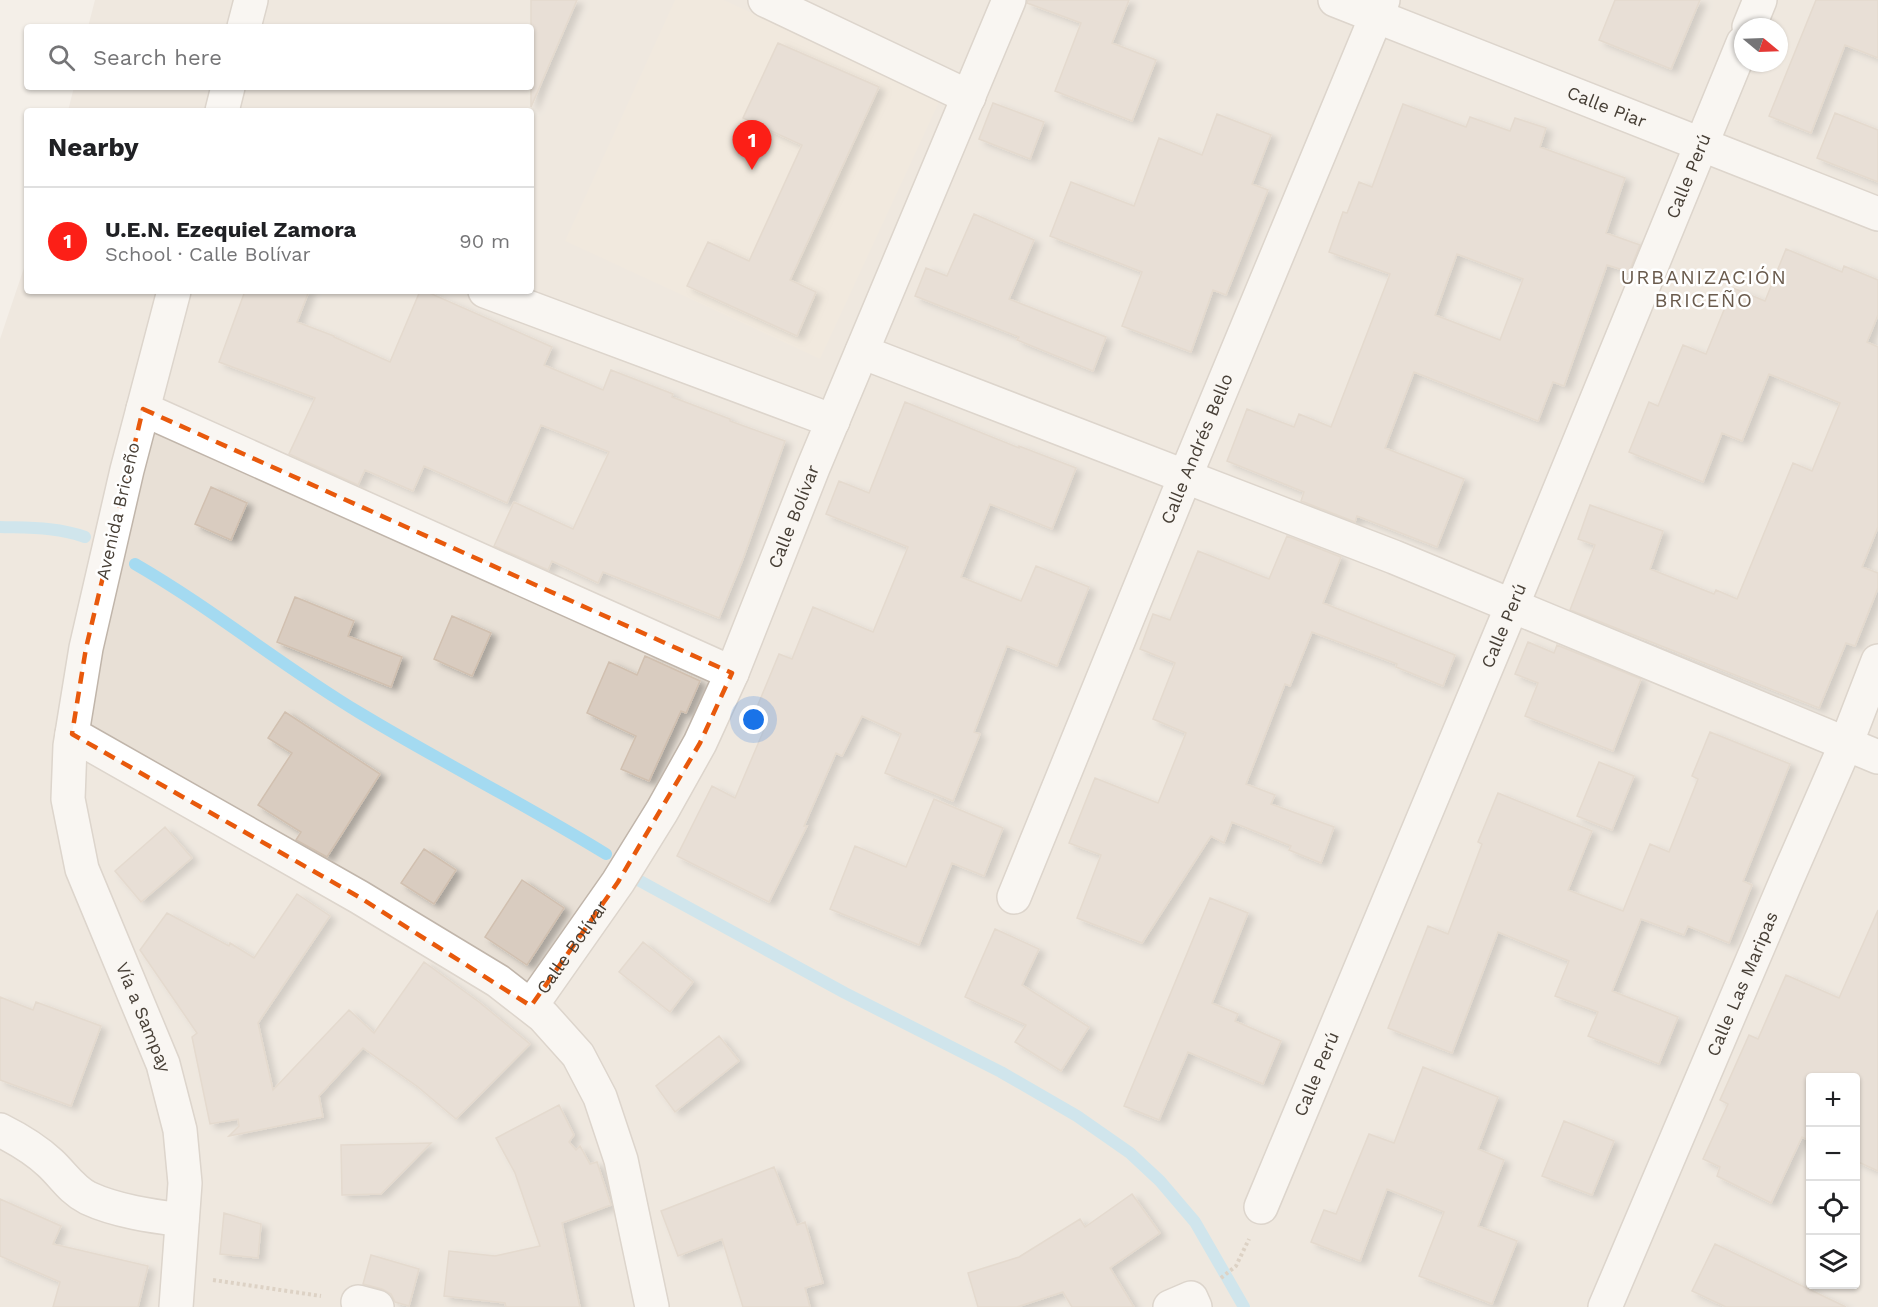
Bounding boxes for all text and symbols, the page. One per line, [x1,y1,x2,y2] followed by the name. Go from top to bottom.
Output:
[1734,18,1788,72] north arrow
[24,24,534,90] search box
[45,41,78,74] icon: search
[93,45,222,70] text: Search here
[1564,82,1650,132] street label: Calle Piar
[732,120,771,170] pin: 1
[1661,130,1715,221] street label: Calle Perú
[48,132,139,162] text: Nearby
[105,217,356,242] text: U.E.N. Ezequiel Zamora
[63,229,72,253] text: 1
[459,229,510,253] text: 90 m
[105,242,311,266] text: School · Calle Bolívar
[1621,265,1787,312] district label: URBANIZACIÓN BRICEÑO
[1156,370,1237,527] street label: Calle Andrés Bello
[91,440,144,582] street label: Avenida Briceño
[763,462,823,571] street label: Calle Bolívar
[1476,580,1530,671] street label: Calle Perú
[739,705,768,734] your location
[532,896,612,998] street label: Calle Bolívar
[1702,908,1782,1059] street label: Calle Las Maripas
[112,959,176,1075] street label: Vía a Sampay
[1289,1028,1343,1119] street label: Calle Perú
[1806,1073,1860,1289] map controls
[1806,1073,1860,1127] button: +
[1806,1127,1860,1181] button: −
[1806,1181,1860,1235] button: locate
[1806,1235,1860,1289] button: layers

